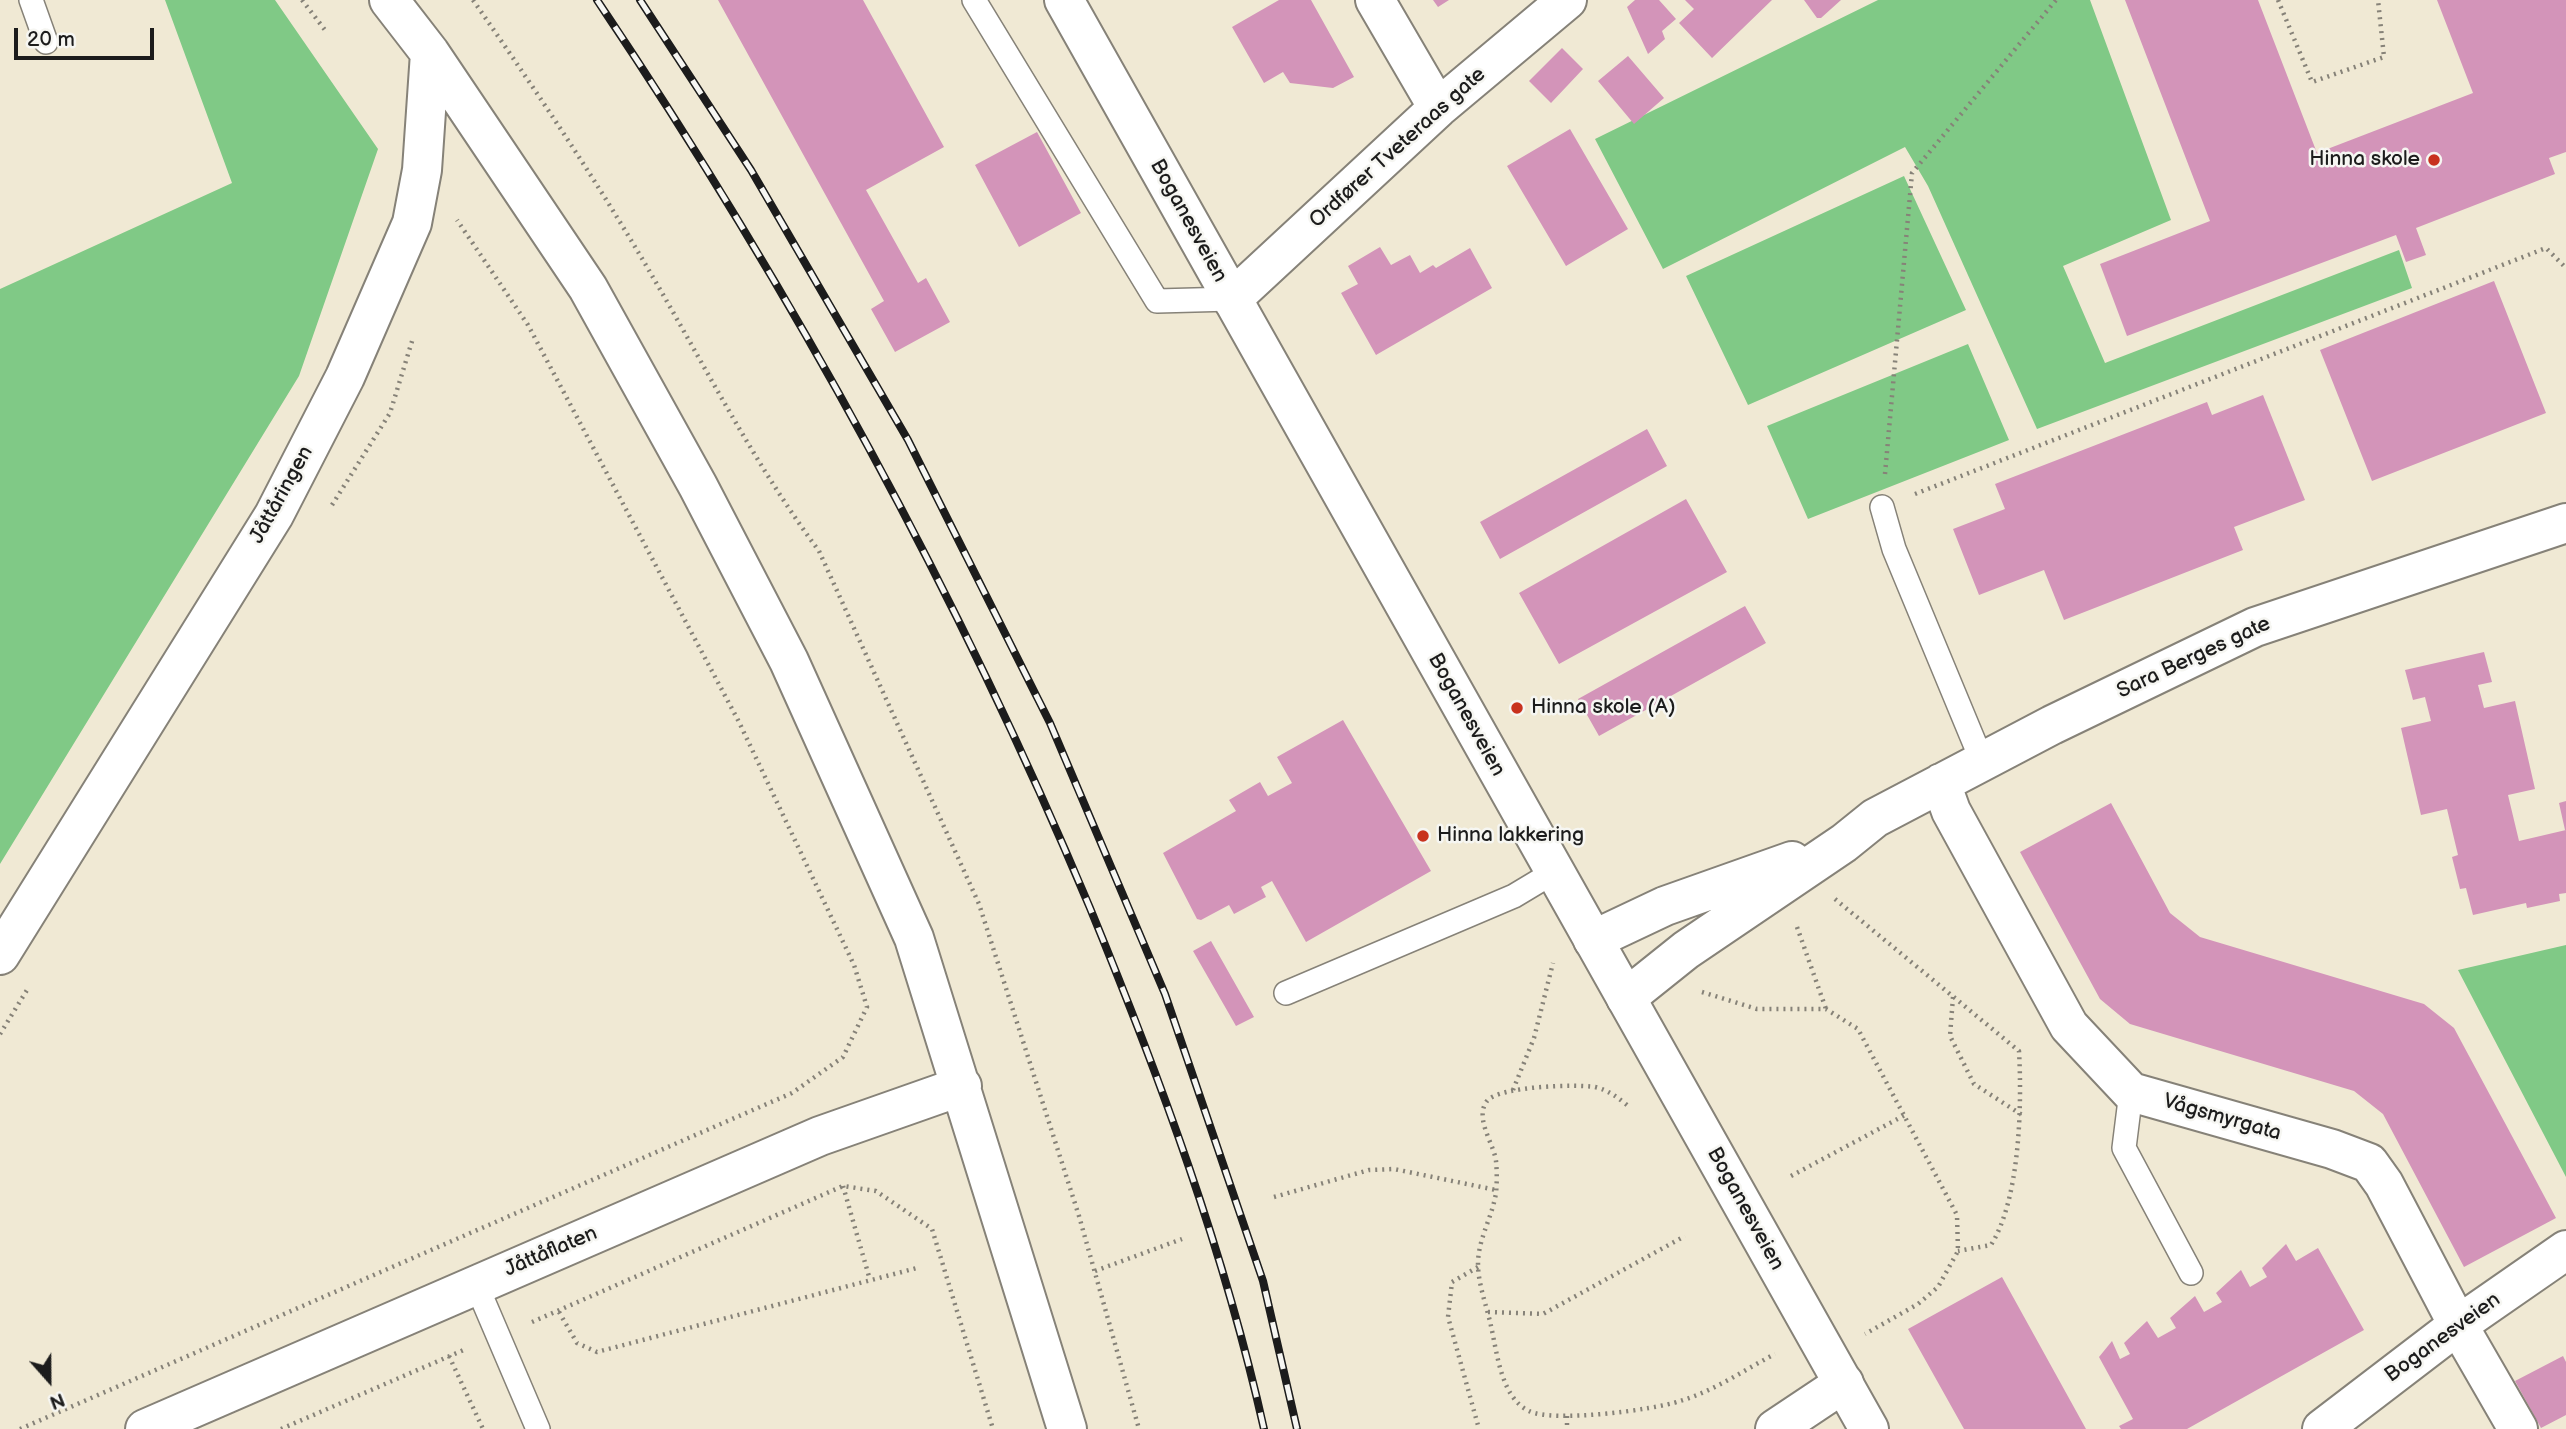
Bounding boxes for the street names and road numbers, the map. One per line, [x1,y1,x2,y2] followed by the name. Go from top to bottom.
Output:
[1305,62,1491,234] street label: Ordfører Tveteraas gate
[1144,155,1232,287] street label: Boganesveien
[245,442,319,548] street label: Jåttåringen
[2113,611,2275,705] street label: Sara Berges gate
[1422,649,1510,781] street label: Boganesveien
[2160,1089,2284,1147] street label: Vågsmyrgata
[1701,1143,1789,1275] street label: Boganesveien
[501,1221,601,1283] street label: Jåttåflaten
[2380,1288,2506,1388] street label: Boganesveien

